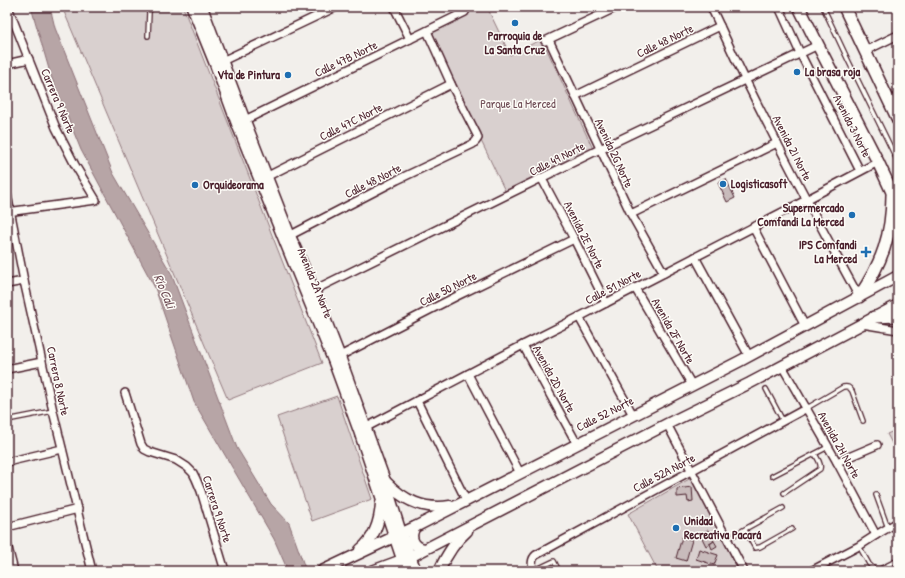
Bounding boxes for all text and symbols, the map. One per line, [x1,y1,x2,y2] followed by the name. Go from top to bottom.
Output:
[510,18,520,28] marker: Parroquia de La Santa Cruz
[634,19,696,62] street label: Calle 48 Norte
[485,27,546,58] place label: Parroquia de La Santa Cruz
[311,36,380,81] street label: Calle 47B Norte
[805,63,861,80] place label: La brasa roja
[37,66,80,136] street label: Carrera 9 Norte
[217,66,280,83] place label: Vta de Pintura
[792,67,802,77] marker: La brasa roja
[283,70,293,80] marker: Vta de Pintura
[829,91,876,160] street label: Avenida 3 Norte
[480,95,556,112] park label: Parque La Merced
[316,98,385,145] street label: Calle 47C Norte
[769,112,816,184] street label: Avenida 2I Norte
[591,115,638,190] street label: Avenida 2G Norte
[526,137,588,180] street label: Calle 49 Norte
[342,159,404,202] street label: Calle 48 Norte
[731,175,788,193] place label: Logisticasoft
[203,176,264,194] place label: Orquideorama
[718,179,728,189] marker: Logisticasoft
[190,180,200,190] marker: Orquideorama
[560,198,609,272] street label: Avenida 2E Norte
[757,199,844,230] place label: Supermercado Comfandi La Merced
[847,210,857,220] marker: Supermercado Comfandi La Merced
[799,236,857,267] place label: IPS Comfandi La Merced
[294,245,337,321] street label: Avenida 2A Norte
[860,246,872,258] marker: IPS Comfandi La Merced
[582,265,644,308] street label: Calle 51 Norte
[416,267,479,310] street label: Calle 50 Norte
[150,271,181,312] water label: Río Cali
[648,295,699,367] street label: Avenida 2F Norte
[529,342,580,416] street label: Avenida 2D Norte
[43,345,74,417] street label: Carrera 8 Norte
[573,392,637,435] street label: Calle 52 Norte
[814,408,865,482] street label: Avenida 2H Norte
[630,449,698,496] street label: Calle 52A Norte
[199,473,236,545] street label: Carrera 9 Norte
[684,512,762,543] place label: Unidad Recreativa Pacará
[671,523,681,533] marker: Unidad Recreativa Pacará

